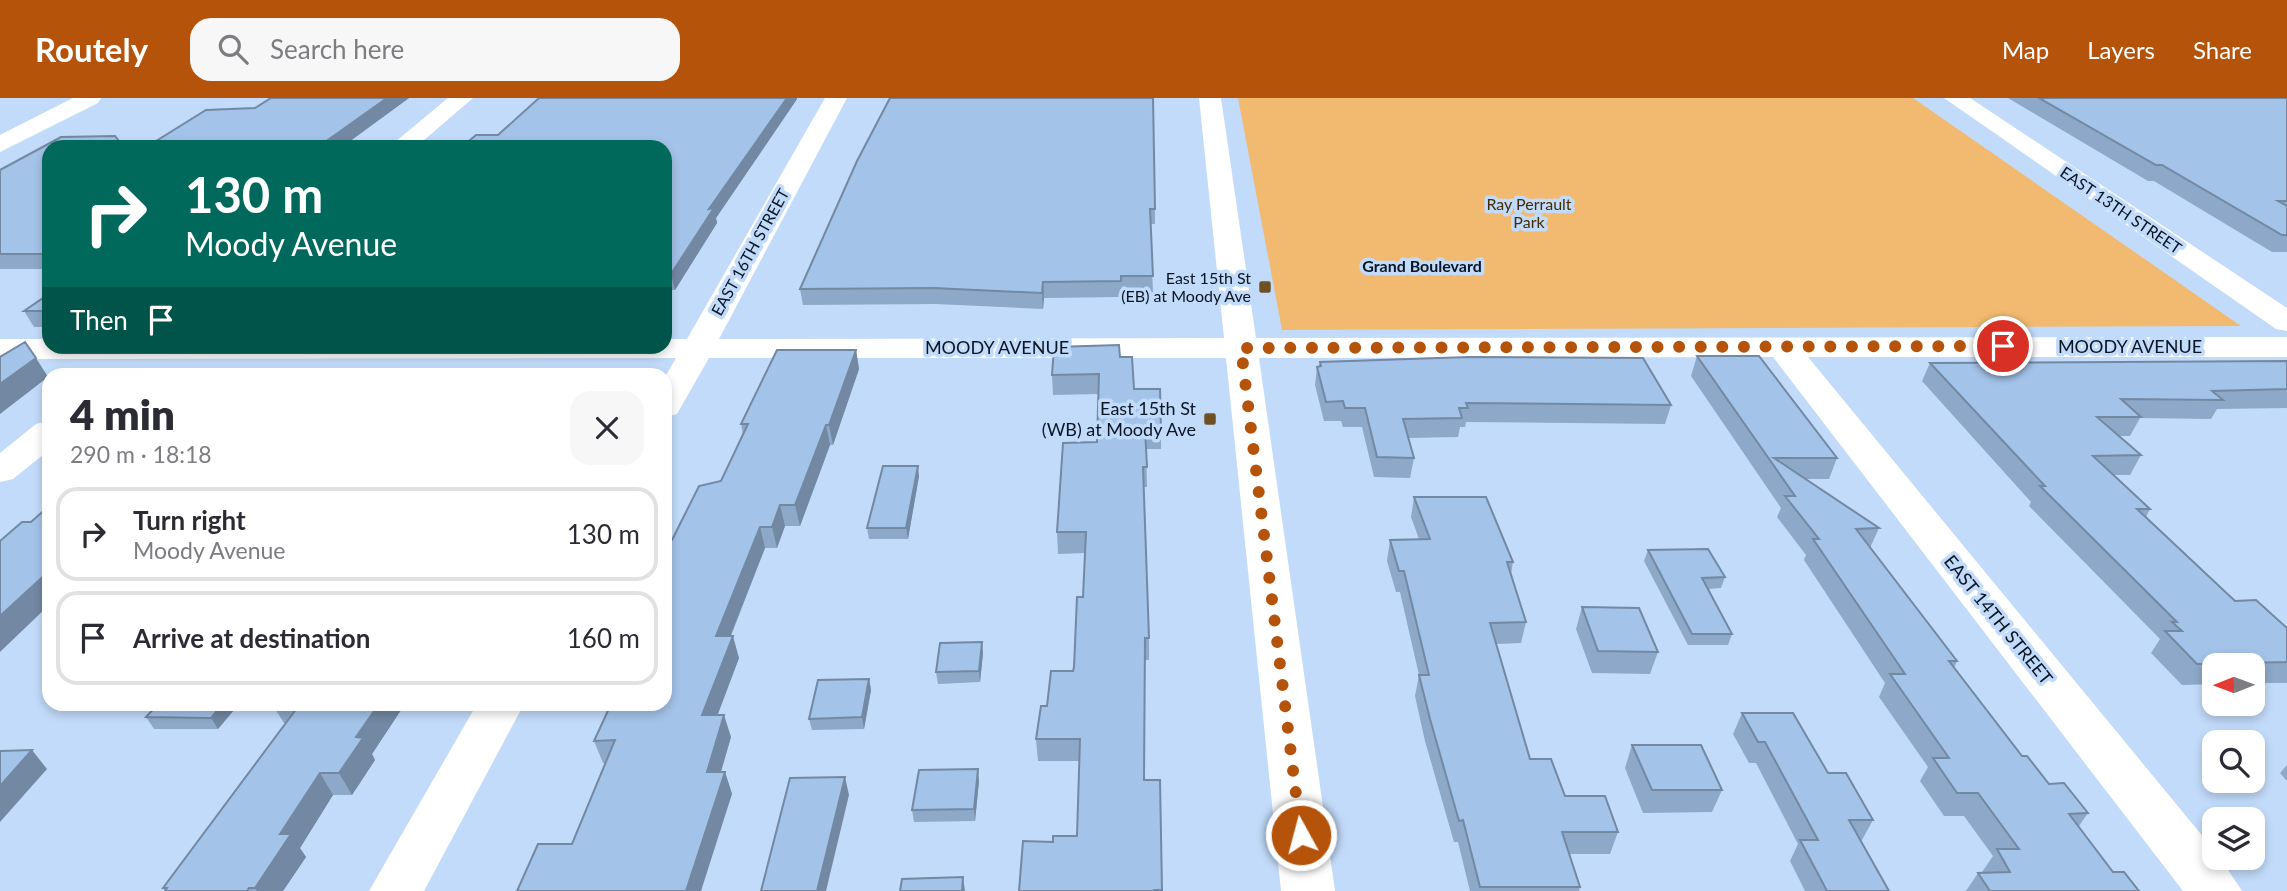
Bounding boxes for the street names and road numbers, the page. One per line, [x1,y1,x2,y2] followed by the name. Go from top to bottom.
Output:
[2057,162,2186,258] street label: EAST 13TH STREET
[707,184,793,319] street label: EAST 16TH STREET
[2058,335,2202,357] street label: MOODY AVENUE
[925,336,1069,358] street label: MOODY AVENUE
[1940,550,2058,689] street label: EAST 14TH STREET

